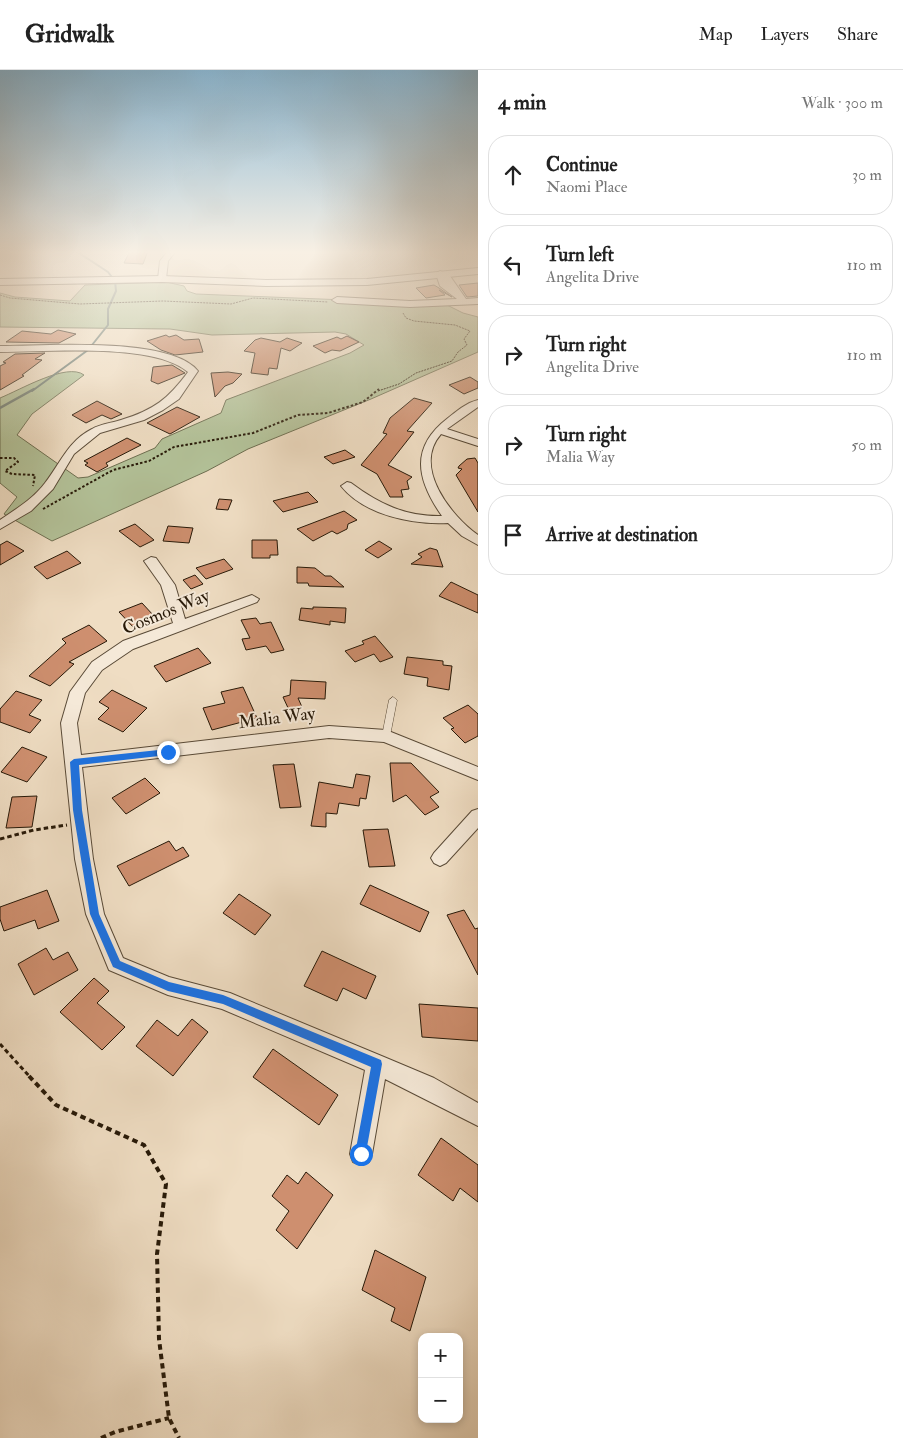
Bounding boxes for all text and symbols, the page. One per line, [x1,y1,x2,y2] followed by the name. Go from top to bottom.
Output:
[25,19,114,50] text: Gridwalk
[699,23,733,46] text: Map
[761,23,809,46] text: Layers
[837,23,878,46] text: Share
[498,89,546,116] text: 4 min
[802,93,883,113] text: Walk · 300 m
[546,153,617,177] text: Continue
[499,161,527,189] icon: ahead
[852,165,882,185] text: 30 m
[546,177,627,197] text: Naomi Place
[546,243,614,267] text: Turn left
[499,251,527,279] icon: left
[847,255,882,275] text: 110 m
[546,267,639,287] text: Angelita Drive
[546,333,626,357] text: Turn right
[499,341,527,369] icon: right
[847,345,882,365] text: 110 m
[546,357,639,377] text: Angelita Drive
[546,423,626,447] text: Turn right
[499,431,527,459] icon: right
[851,435,882,455] text: 50 m
[546,447,615,467] text: Malia Way
[499,521,527,549] icon: arrive
[546,523,698,547] text: Arrive at destination
[119,584,214,640] street label: Cosmos Way
[237,702,318,734] street label: Malia Way
[157,741,180,764] route end
[350,1143,373,1166] route start
[418,1333,463,1423] map controls
[418,1333,463,1378] button: +
[418,1378,463,1423] button: −

